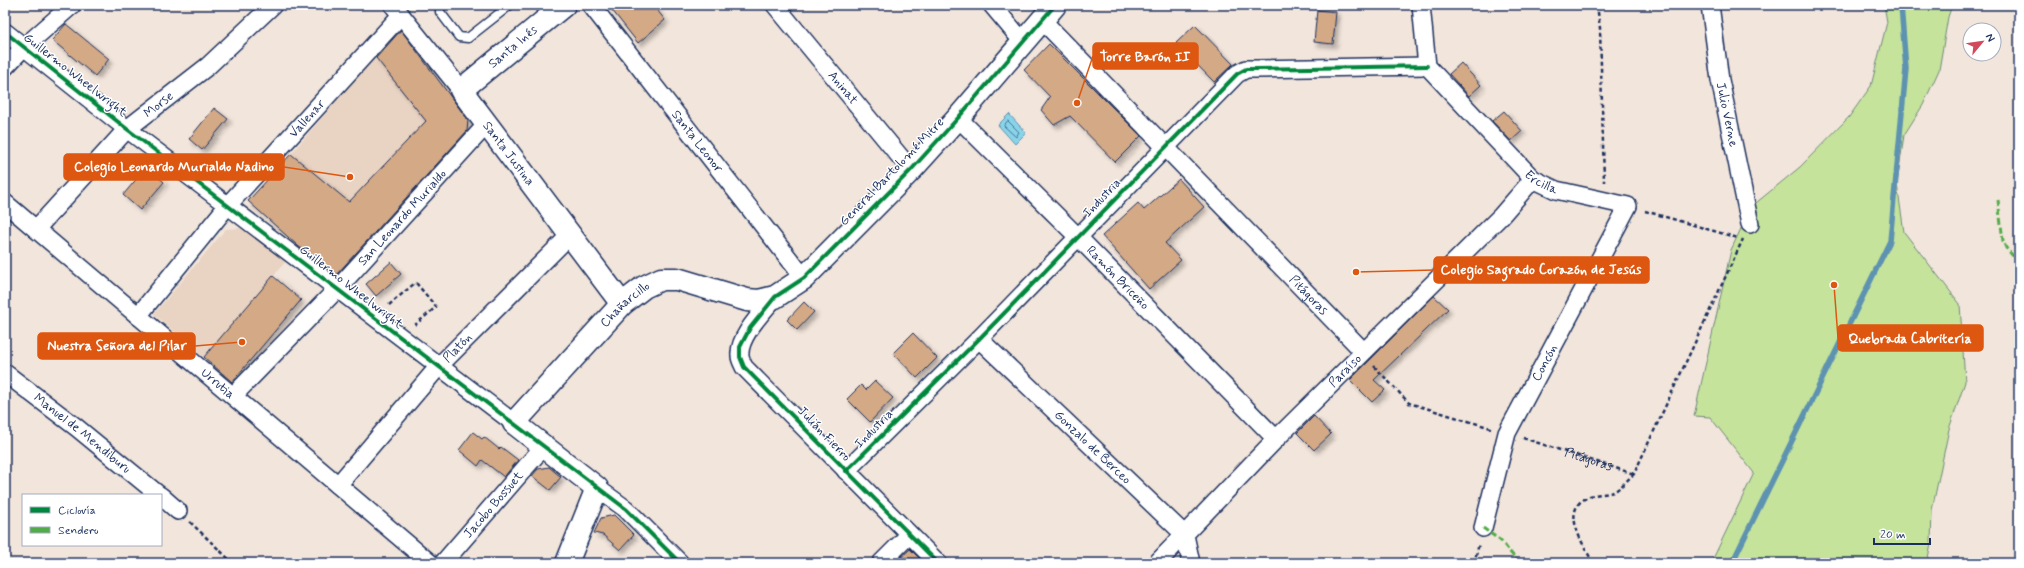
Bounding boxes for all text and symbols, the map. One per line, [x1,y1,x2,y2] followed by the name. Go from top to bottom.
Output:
[485,21,541,72] street label: Santa Inés
[1962,22,2002,62] north arrow
[18,29,131,123] street label: Guillermo Wheelwright
[1982,31,1998,44] text: N
[1093,43,1198,69] callout: Torre Barón II
[1100,48,1191,66] text: Torre Barón II
[824,67,862,108] street label: Aninat
[1712,81,1742,149] street label: Julio Verne
[140,88,177,122] street label: Morse
[285,95,329,141] street label: Vallenar
[668,107,728,177] street label: Santa Leonor
[836,114,948,230] street label: General Bartolomé Mitre
[479,118,539,189] street label: Santa Justina
[64,154,284,180] callout: Colegio Leonardo Murialdo Nadino
[74,158,275,178] text: Colegio Leonardo Murialdo Nadino
[354,166,450,269] street label: San Leonardo Murialdo
[1521,167,1561,198] street label: Ercilla
[1079,175,1125,221] street label: Industria
[294,241,407,335] street label: Guillermo Wheelwright
[1083,242,1153,314] street label: Ramón Briceño
[1434,257,1649,283] callout: Colegio Sagrado Corazón de Jesús
[1441,261,1642,282] text: Colegio Sagrado Corazón de Jesús
[1285,271,1332,318] street label: Pitágoras
[596,277,652,331] street label: Chañarcillo
[1838,325,1983,351] callout: Quebrada Cabritería
[439,329,476,366] street label: Platón
[1848,330,1972,348] text: Quebrada Cabritería
[38,333,195,359] callout: Nuestra Señora del Pilar
[47,337,187,355] text: Nuestra Señora del Pilar
[1528,342,1562,384] street label: Concón
[1325,350,1366,391] street label: Paraíso
[197,364,239,403] street label: Urrutia
[30,389,135,477] street label: Manuel de Mendiburu
[794,403,854,465] street label: Julián Fierro
[851,406,897,452] street label: Industria
[1051,406,1135,488] street label: Gonzalo de Berceo
[1563,444,1615,475] street label: Pitágoras
[460,467,527,542] street label: Jacobo Bossuet
[22,494,162,546] legend
[58,503,96,519] text: Ciclovía
[1874,520,1930,546] scale bar
[58,523,99,539] text: Sendero
[1880,527,1906,543] text: 20 m

